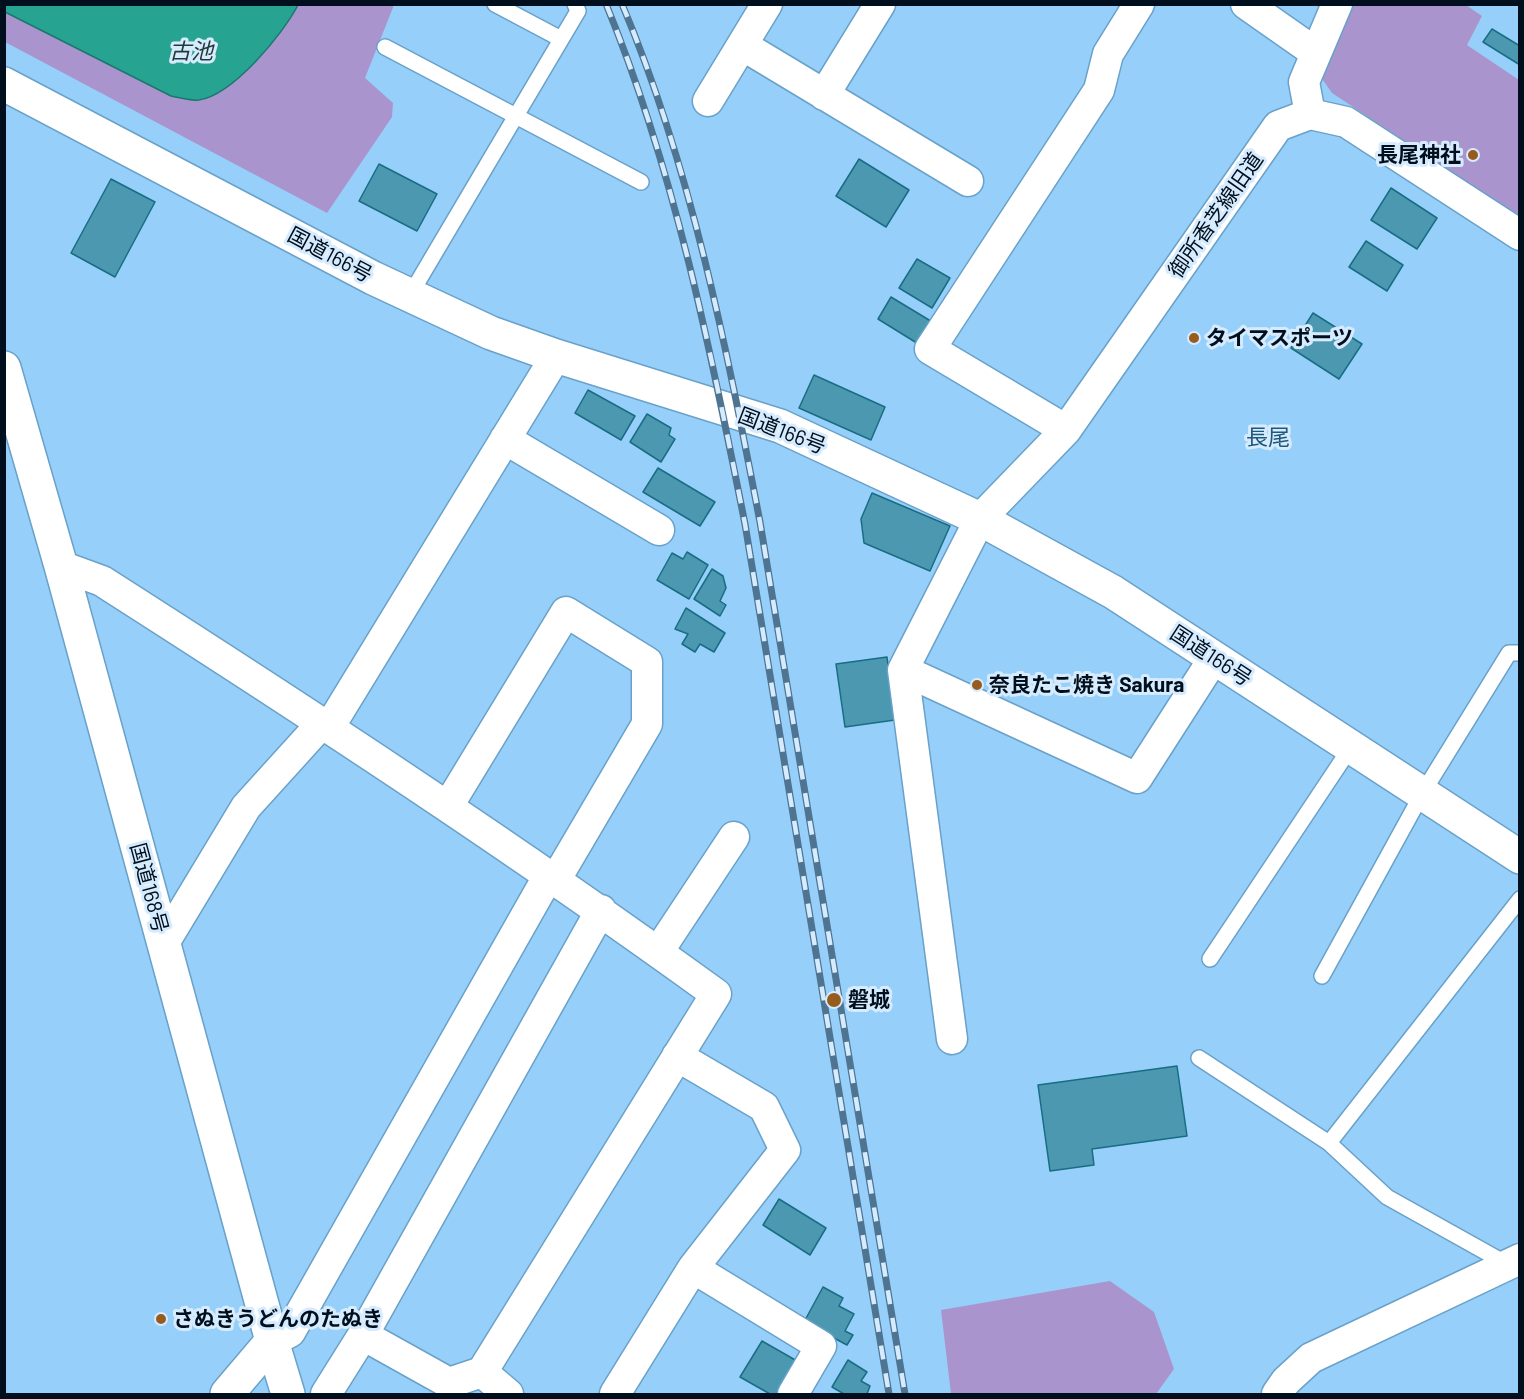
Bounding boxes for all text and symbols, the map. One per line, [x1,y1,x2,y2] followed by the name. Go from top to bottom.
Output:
[169,39,213,65] water label: 古池
[1377,142,1461,168] place label: 長尾神社
[1164,148,1268,282] street label: 御所香芝線旧道
[1466,148,1480,162] marker: 長尾神社
[283,222,377,288] street label: 国道166号
[1206,325,1353,351] place label: タイマスポーツ
[1187,331,1201,345] marker: タイマスポーツ
[735,403,829,459] street label: 国道166号
[1246,425,1290,451] district label: 長尾
[1166,620,1256,692] street label: 国道166号
[989,672,1184,698] place label: 奈良たこ焼き Sakura
[970,678,984,692] marker: 奈良たこ焼き Sakura
[125,840,173,936] street label: 国道168号
[848,987,890,1013] place label: 磐城
[825,991,843,1009] marker: 磐城
[173,1306,383,1332] place label: さぬきうどんのたぬき
[154,1312,168,1326] marker: さぬきうどんのたぬき

